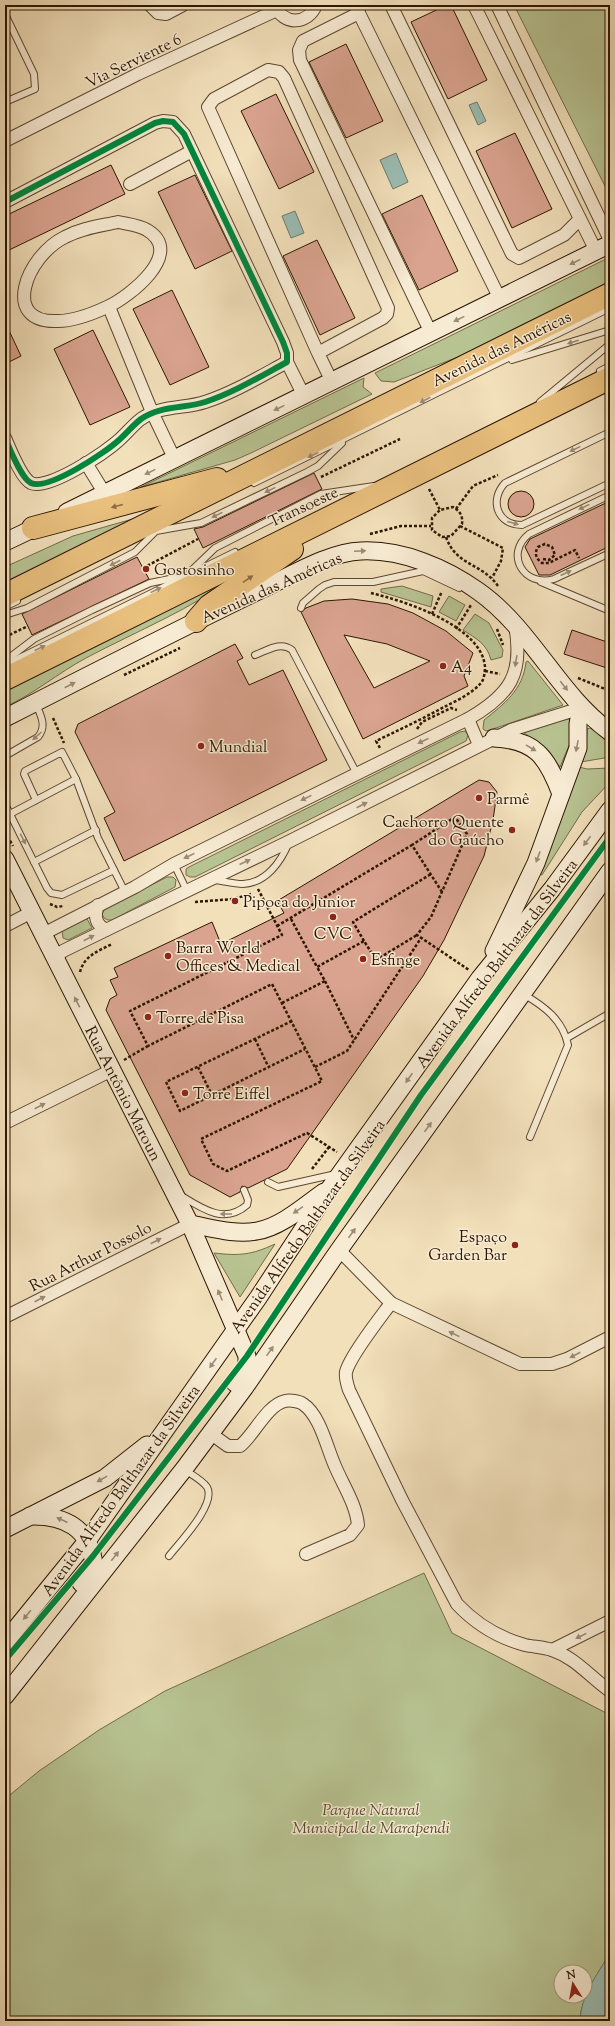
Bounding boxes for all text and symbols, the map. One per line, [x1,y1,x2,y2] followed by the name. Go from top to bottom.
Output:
[82,29,186,95] street label: Via Serviente 6
[569,259,581,265] one-way arrow
[429,307,576,394] street label: Avenida das Américas
[453,316,464,323] one-way arrow
[566,339,578,345] one-way arrow
[419,397,430,403] one-way arrow
[274,405,285,411] one-way arrow
[569,446,581,452] one-way arrow
[307,452,318,458] one-way arrow
[145,469,156,475] one-way arrow
[265,482,343,534] street label: Transoeste
[264,487,275,493] one-way arrow
[111,503,123,509] one-way arrow
[579,504,590,510] one-way arrow
[211,512,222,518] one-way arrow
[507,521,520,527] one-way arrow
[198,548,346,631] street label: Avenida das Américas
[354,548,366,555] one-way arrow
[109,559,120,566] one-way arrow
[154,560,235,583] place label: Gostosinho
[141,564,151,574] marker: Gostosinho
[560,570,572,576] one-way arrow
[242,576,254,583] one-way arrow
[151,587,162,593] one-way arrow
[34,645,46,651] one-way arrow
[513,654,519,667] one-way arrow
[451,657,472,680] place label: A4
[438,661,448,671] marker: A4
[64,681,76,688] one-way arrow
[560,681,568,691] one-way arrow
[32,731,42,741] one-way arrow
[209,737,268,760] place label: Mundial
[417,738,428,744] one-way arrow
[574,740,580,753] one-way arrow
[196,741,206,751] marker: Mundial
[525,744,537,751] one-way arrow
[487,789,529,812] place label: Parmê
[474,793,484,803] marker: Parmê
[300,795,312,802] one-way arrow
[356,801,367,808] one-way arrow
[383,812,504,853] place label: Cachorro Quente do Gaúcho
[507,825,517,835] marker: Cachorro Quente do Gaúcho
[19,834,26,845] one-way arrow
[583,836,591,847] one-way arrow
[534,851,540,863] one-way arrow
[184,853,195,859] one-way arrow
[412,855,585,1074] street label: Avenida Alfredo Balthazar da Silveira
[240,859,251,865] one-way arrow
[243,892,355,915] place label: Pipoca do Junior
[230,896,240,906] marker: Pipoca do Junior
[328,912,338,922] marker: CVC
[314,924,352,947] place label: CVC
[83,935,94,941] one-way arrow
[176,938,300,979] place label: Barra World Offices & Medical
[371,950,420,973] place label: Esfinge
[163,951,173,961] marker: Barra World Offices & Medical
[358,954,368,964] marker: Esfinge
[74,996,80,1007] one-way arrow
[156,1008,245,1031] place label: Torre de Pisa
[143,1012,153,1022] marker: Torre de Pisa
[78,1023,166,1166] street label: Rua Antônio Maroun
[405,1073,413,1084] one-way arrow
[193,1084,270,1107] place label: Torre Eiffel
[180,1088,190,1098] marker: Torre Eiffel
[34,1103,46,1109] one-way arrow
[226,1115,392,1339] street label: Avenida Alfredo Balthazar da Silveira
[424,1122,432,1133] one-way arrow
[293,1206,303,1214] one-way arrow
[220,1210,232,1217] one-way arrow
[26,1217,156,1299] street label: Rua Arthur Possolo
[428,1227,507,1268] place label: Espaço Garden Bar
[348,1228,356,1238] one-way arrow
[150,1238,162,1244] one-way arrow
[510,1240,520,1250] marker: Espaço Garden Bar
[217,1289,223,1300] one-way arrow
[34,1296,46,1302] one-way arrow
[449,1330,460,1337] one-way arrow
[266,1346,274,1357] one-way arrow
[570,1352,581,1358] one-way arrow
[209,1357,217,1368] one-way arrow
[37,1380,207,1602] street label: Avenida Alfredo Balthazar da Silveira
[96,1476,108,1482] one-way arrow
[56,1517,68,1523] one-way arrow
[111,1550,120,1561] one-way arrow
[23,1609,32,1620] one-way arrow
[575,1633,587,1639] one-way arrow
[292,1800,450,1841] park label: Parque Natural Municipal de Marapendi
[553,1964,593,2004] north arrow
[564,1966,577,1984] text: N

